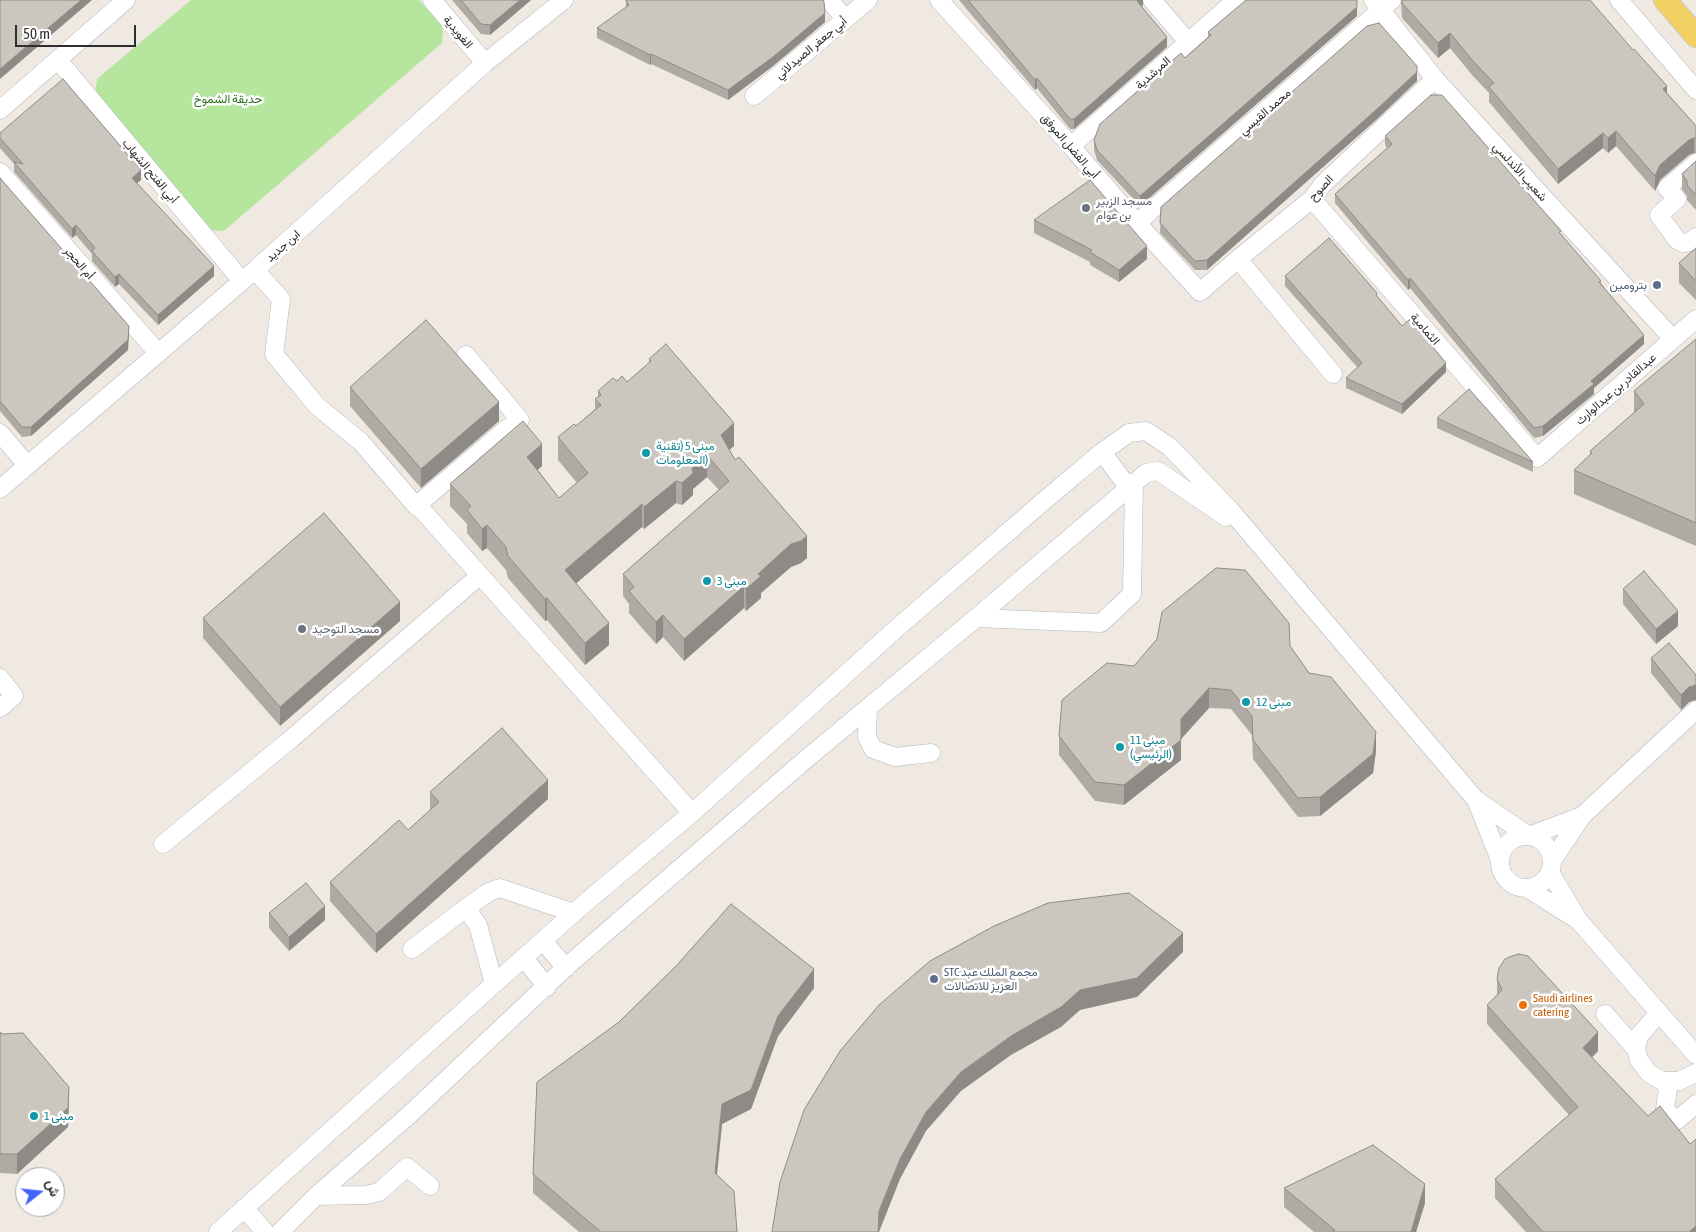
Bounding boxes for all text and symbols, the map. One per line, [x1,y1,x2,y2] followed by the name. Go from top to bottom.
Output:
[440,13,476,51] street label: الغويدية
[772,14,850,82] street label: أبي جعفر الصيدلاني
[18,15,139,47] scale bar
[23,25,50,42] text: 50 m
[1132,53,1174,93] street label: المرشدية
[1236,86,1294,138] street label: محمد القيسي
[194,92,262,106] park label: حديقة الشموخ
[1038,111,1102,181] street label: أبي الفضل الموفق
[119,136,181,206] street label: أبي الفتح الشهاب
[1490,140,1550,204] street label: شعيب الأندلسي
[1306,172,1336,204] street label: الصوح
[1096,194,1152,222] place label: مسجد الزبير بن عوام
[1080,202,1092,214] marker: مسجد الزبير بن عوام
[263,227,303,265] street label: ابن جديد
[61,244,97,282] street label: أم الحجر
[1610,278,1647,292] place label: بترومين
[1651,279,1663,291] marker: بترومين
[1407,310,1443,348] street label: الثمامية
[1573,350,1659,428] street label: عبدالقادر بن عبدالوارث
[656,439,715,467] place label: مبنى 5 (تقنية المعلومات)
[640,447,652,459] marker: مبنى 5 (تقنية المعلومات)
[717,574,747,588] place label: مبنى 3
[701,575,713,587] marker: مبنى 3
[312,622,379,636] place label: مسجد التوحيد
[296,623,308,635] marker: مسجد التوحيد
[1256,695,1291,709] place label: مبنى 12
[1240,696,1252,708] marker: مبنى 12
[1130,733,1172,761] place label: مبنى 11 (الرئيسي)
[1114,741,1126,753] marker: مبنى 11 (الرئيسي)
[944,965,1038,993] place label: STC مجمع الملك عبد العزيز للاتصالات
[928,973,940,985] marker: STC مجمع الملك عبد العزيز للاتصالات
[1533,991,1593,1019] place label: Saudi airlines catering
[1517,999,1529,1011] marker: Saudi airlines catering
[44,1109,74,1123] place label: مبنى 1
[28,1110,40,1122] marker: مبنى 1
[15,1167,65,1217] north arrow
[43,1178,63,1198] text: ش

